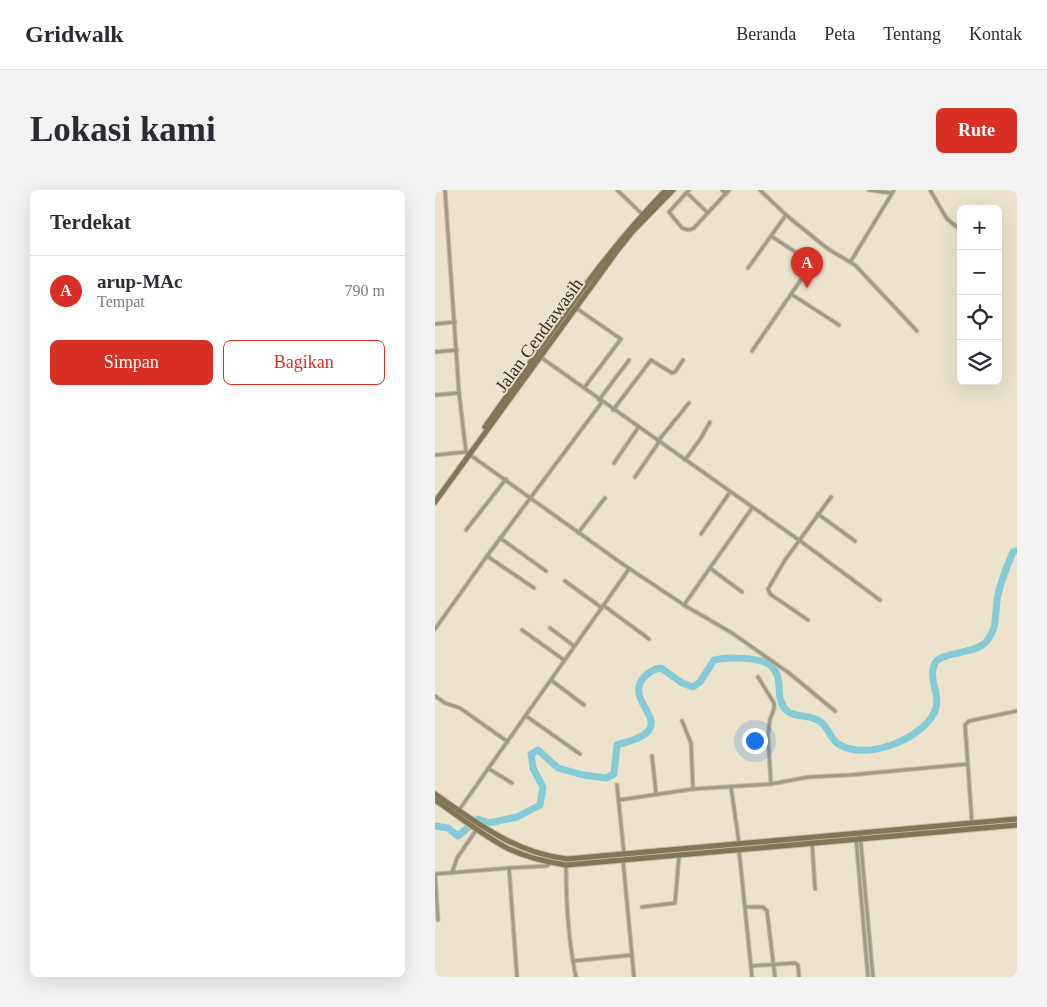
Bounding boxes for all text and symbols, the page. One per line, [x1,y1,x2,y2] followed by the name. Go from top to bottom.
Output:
[25,21,124,47] text: Gridwalk
[736,24,796,44] text: Beranda
[824,24,855,44] text: Peta
[883,24,941,44] text: Tentang
[969,24,1022,44] text: Kontak
[936,108,1017,153] button: Rute
[30,110,216,149] text: Lokasi kami
[957,205,1002,385] map controls
[957,205,1002,250] button: +
[50,210,131,234] text: Terdekat
[791,247,823,288] pin: A
[957,250,1002,295] button: −
[97,271,182,292] text: arup-MAc
[491,274,587,396] street label: Jalan Cendrawasih
[60,282,72,299] text: A
[345,282,385,299] text: 790 m
[97,293,145,310] text: Tempat
[957,295,1002,340] button: locate
[50,340,213,385] button: Simpan
[223,340,385,385] button: Bagikan
[957,340,1002,385] button: layers
[742,728,768,754] your location

